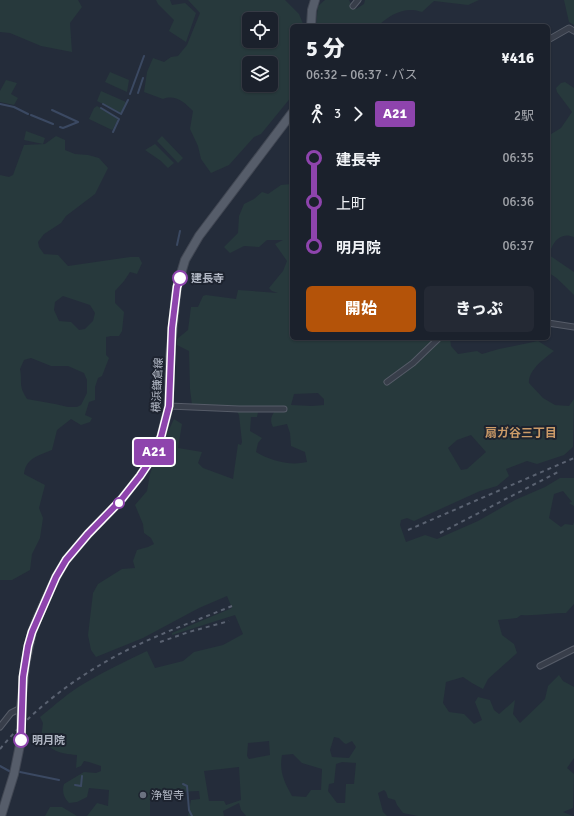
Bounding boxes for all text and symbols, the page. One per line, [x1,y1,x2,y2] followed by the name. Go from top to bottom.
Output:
[242,12,278,92] map controls
[242,12,278,48] button: locate
[306,35,345,62] text: 5 分
[502,49,534,67] text: ¥416
[242,56,278,92] button: layers
[306,67,417,83] text: 06:32 – 06:37 · バス
[306,103,328,125] icon: walk
[347,103,369,125] icon: forward
[383,105,407,122] text: A21
[334,106,341,122] text: 3
[514,108,534,124] text: 2駅
[502,150,534,166] text: 06:35
[336,151,381,169] text: 建長寺
[502,194,534,210] text: 06:36
[336,195,366,213] text: 上町
[502,238,534,254] text: 06:37
[336,239,381,257] text: 明月院
[172,270,188,286] marker: 建長寺
[191,272,224,285] place label: 建長寺
[306,286,416,332] button: 開始
[424,286,534,332] button: きっぷ
[150,357,165,413] street label: 横浜鎌倉線
[485,426,557,441] district label: 扇ガ谷三丁目
[131,439,177,465] line badge: A21
[142,443,166,460] text: A21
[113,497,125,509] unlabelled marker
[13,732,29,748] marker: 明月院
[32,734,65,747] place label: 明月院
[151,789,184,802] place label: 浄智寺
[138,790,148,800] marker: 浄智寺

